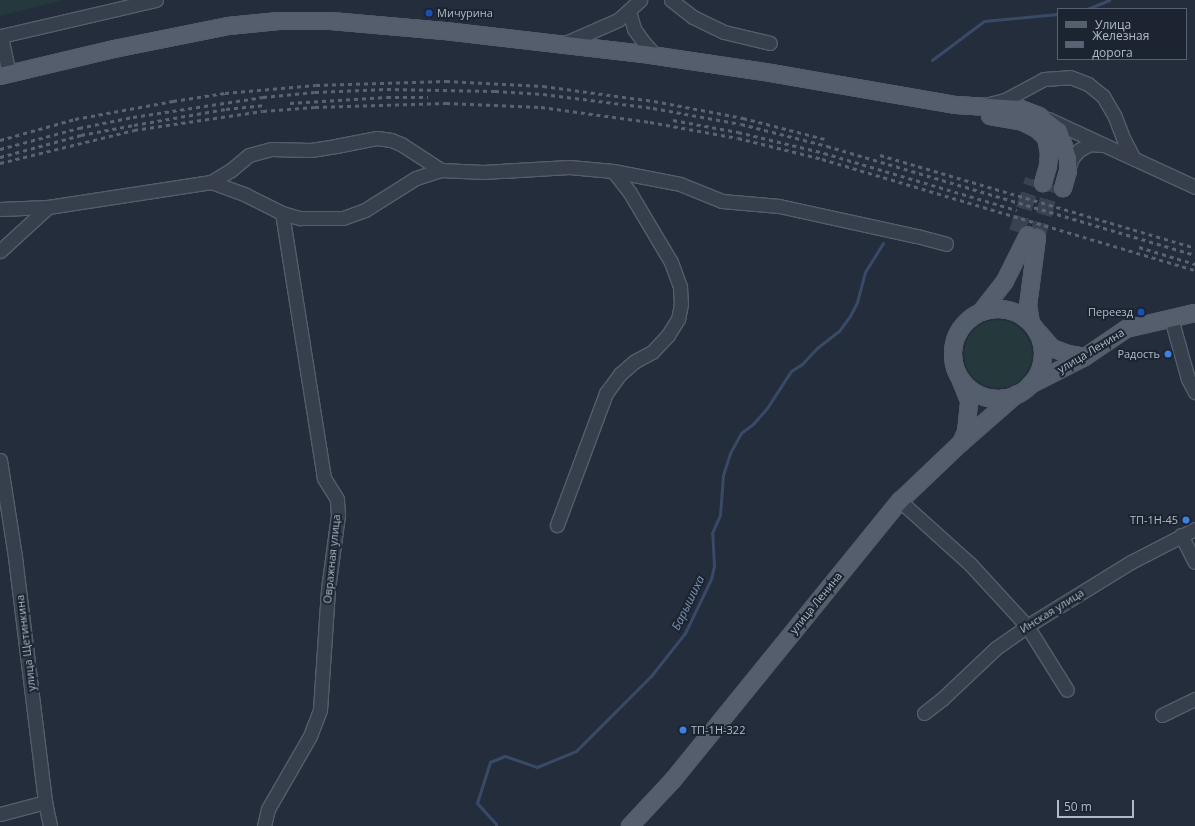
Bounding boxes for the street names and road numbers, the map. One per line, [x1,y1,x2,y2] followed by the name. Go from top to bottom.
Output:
[1055,326,1127,376] street label: улица Ленина
[321,514,343,604] street label: Овражная улица
[787,569,845,637] street label: улица Ленина
[1017,586,1087,636] street label: Инская улица
[14,594,38,692] street label: улица Щетинкина

